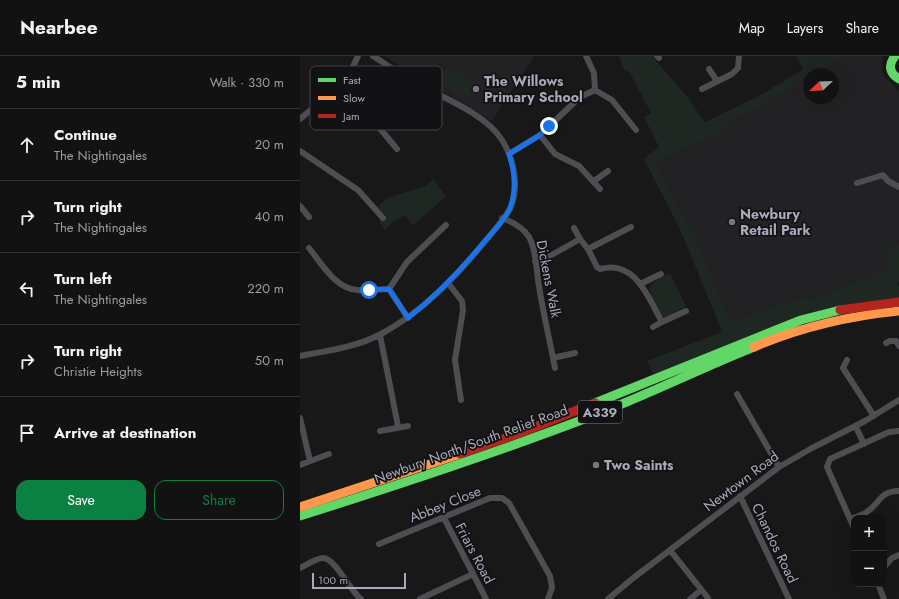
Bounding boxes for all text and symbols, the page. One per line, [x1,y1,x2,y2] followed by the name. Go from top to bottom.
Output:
[20,14,98,41] text: Nearbee
[739,18,765,38] text: Map
[787,18,823,38] text: Layers
[845,18,879,38] text: Share
[310,66,442,130] legend
[803,68,839,104] north arrow
[16,70,60,94] text: 5 min
[484,71,583,107] place label: The Willows Primary School
[343,72,361,88] text: Fast
[210,73,284,92] text: Walk · 330 m
[471,84,481,94] marker: The Willows Primary School
[343,90,365,106] text: Slow
[341,108,360,124] text: Jam
[540,117,558,135] route end
[54,124,117,146] text: Continue
[16,134,38,156] icon: ahead
[255,135,284,154] text: 20 m
[54,146,147,165] text: The Nightingales
[54,196,122,218] text: Turn right
[740,204,811,240] place label: Newbury Retail Park
[16,206,38,228] icon: right
[255,207,284,226] text: 40 m
[727,217,737,227] marker: Newbury Retail Park
[54,218,147,237] text: The Nightingales
[532,238,566,320] street label: Dickens Walk
[54,268,112,290] text: Turn left
[16,278,38,300] icon: left
[247,279,284,298] text: 220 m
[360,281,378,299] route start
[54,290,147,309] text: The Nightingales
[54,340,122,362] text: Turn right
[16,350,38,372] icon: right
[255,351,284,370] text: 50 m
[54,362,142,381] text: Christie Heights
[371,400,571,488] street label: Newbury North/South Relief Road
[578,401,622,423] road number: A339
[16,422,38,444] icon: arrive
[54,422,196,444] text: Arrive at destination
[699,446,783,516] street label: Newtown Road
[604,455,674,475] place label: Two Saints
[591,460,601,470] marker: Two Saints
[16,480,146,520] button: Save
[154,480,284,520] button: Share
[406,481,484,527] street label: Abbey Close
[747,500,803,586] street label: Chandos Road
[851,515,887,587] map controls
[851,515,887,551] button: +
[451,519,499,587] street label: Friars Road
[851,551,887,587] button: −
[312,571,406,590] scale bar
[318,572,348,588] text: 100 m

